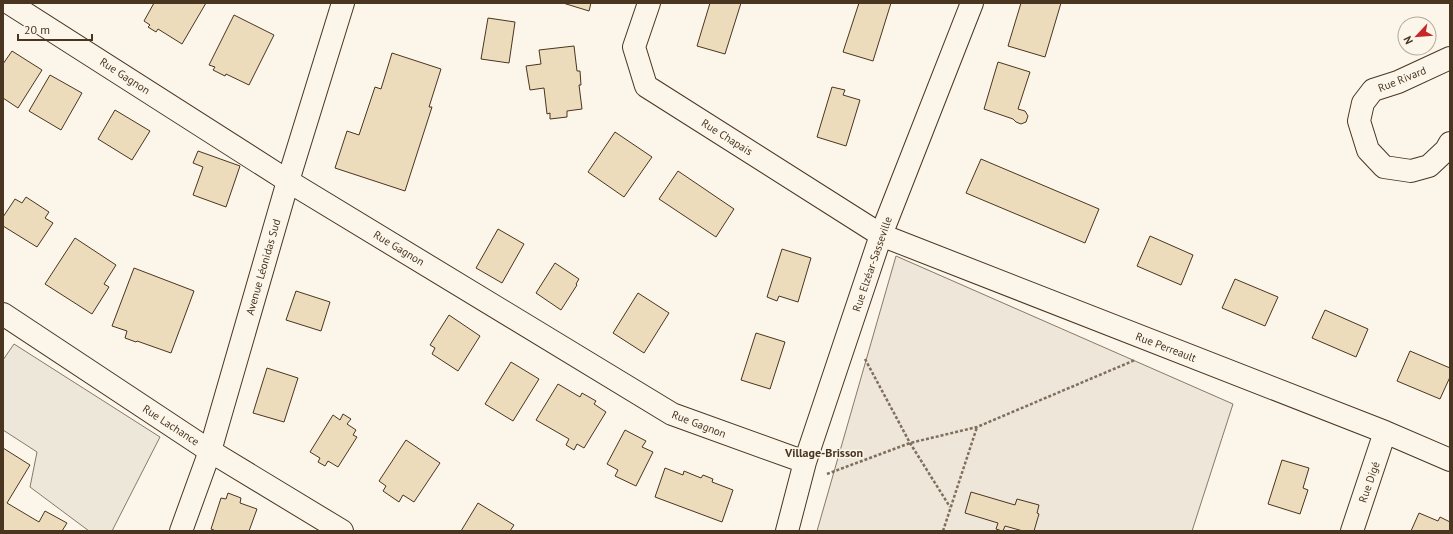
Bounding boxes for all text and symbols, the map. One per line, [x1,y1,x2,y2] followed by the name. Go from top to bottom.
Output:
[18,16,92,42] scale bar
[1397,16,1437,56] north arrow
[24,22,50,37] text: 20 m
[1400,34,1416,47] text: N
[97,55,153,97] street label: Rue Gagnon
[1376,63,1428,95] street label: Rue Rivard
[699,116,755,158] street label: Rue Chapais
[849,214,895,313] street label: Rue Elzéar-Sasseville
[243,217,283,317] street label: Avenue Léonidas Sud
[371,227,427,269] street label: Rue Gagnon
[1134,329,1198,365] street label: Rue Perreault
[140,402,202,449] street label: Rue Lachance
[670,407,728,441] street label: Rue Gagnon
[784,445,863,460] district label: Village-Brisson
[1355,459,1383,504] street label: Rue Digé

